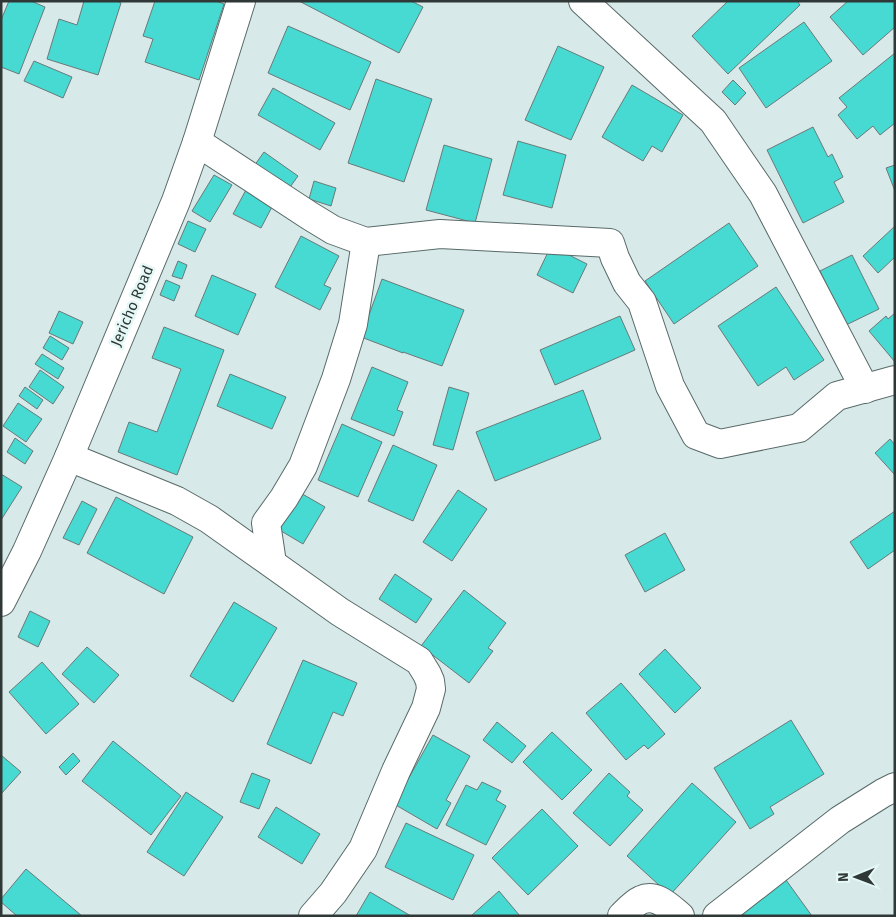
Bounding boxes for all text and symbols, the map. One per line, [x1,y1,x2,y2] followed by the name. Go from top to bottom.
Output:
[107,263,157,349] street label: Jericho Road
[831,852,881,902] north arrow
[835,872,852,882] text: N

